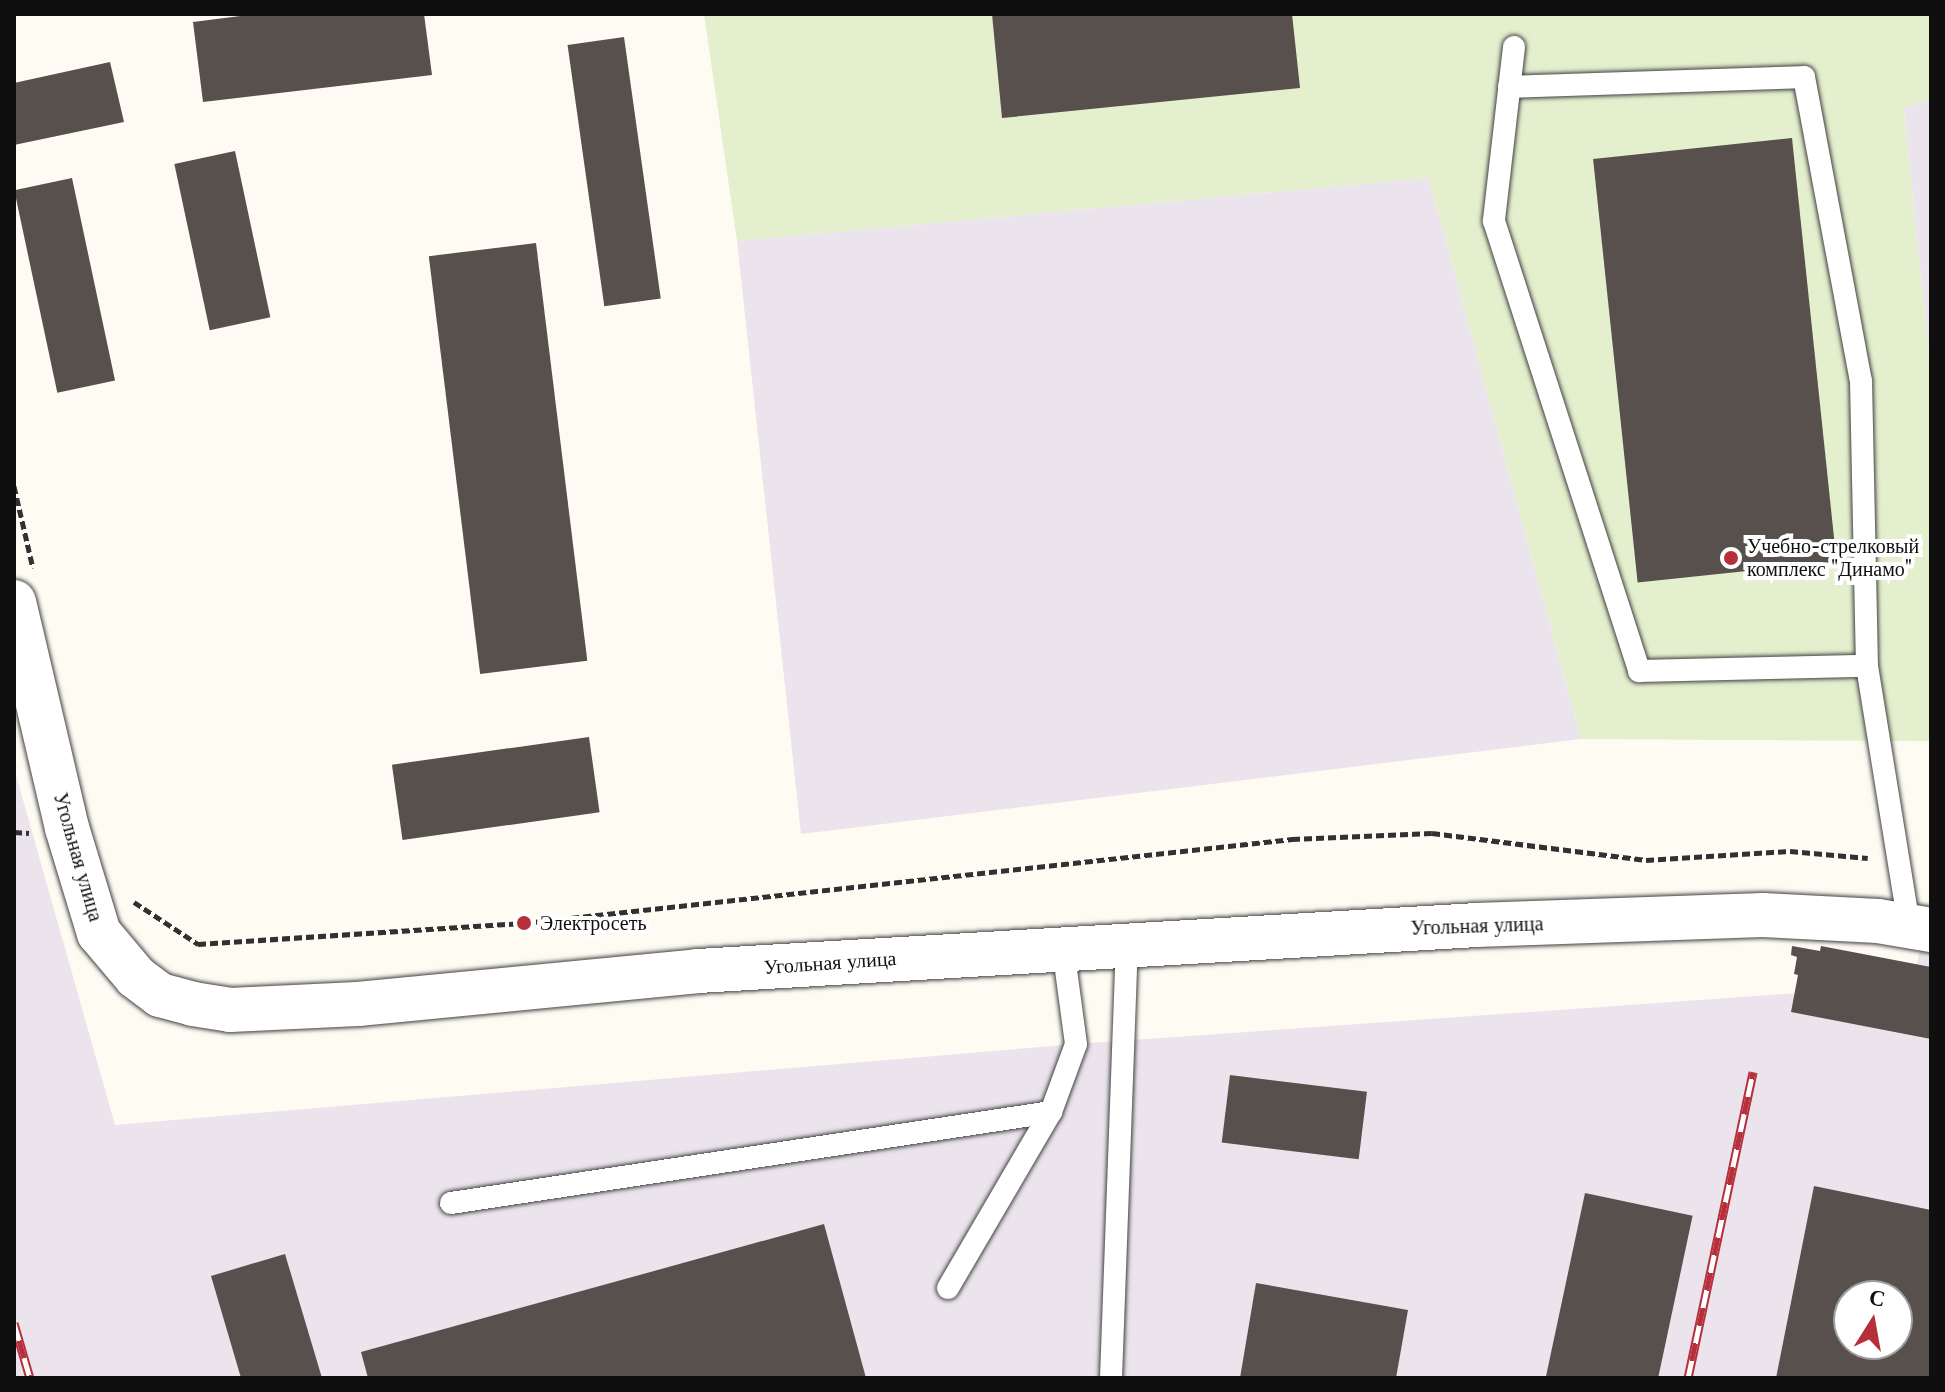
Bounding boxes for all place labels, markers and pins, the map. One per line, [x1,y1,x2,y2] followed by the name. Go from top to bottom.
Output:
[1747,534,1919,581] place label: Учебно-стрелковый комплекс "Динамо"
[1722,549,1740,567] marker: Учебно-стрелковый комплекс "Динамо"
[540,911,647,935] place label: Электросеть
[515,914,533,932] marker: Электросеть

